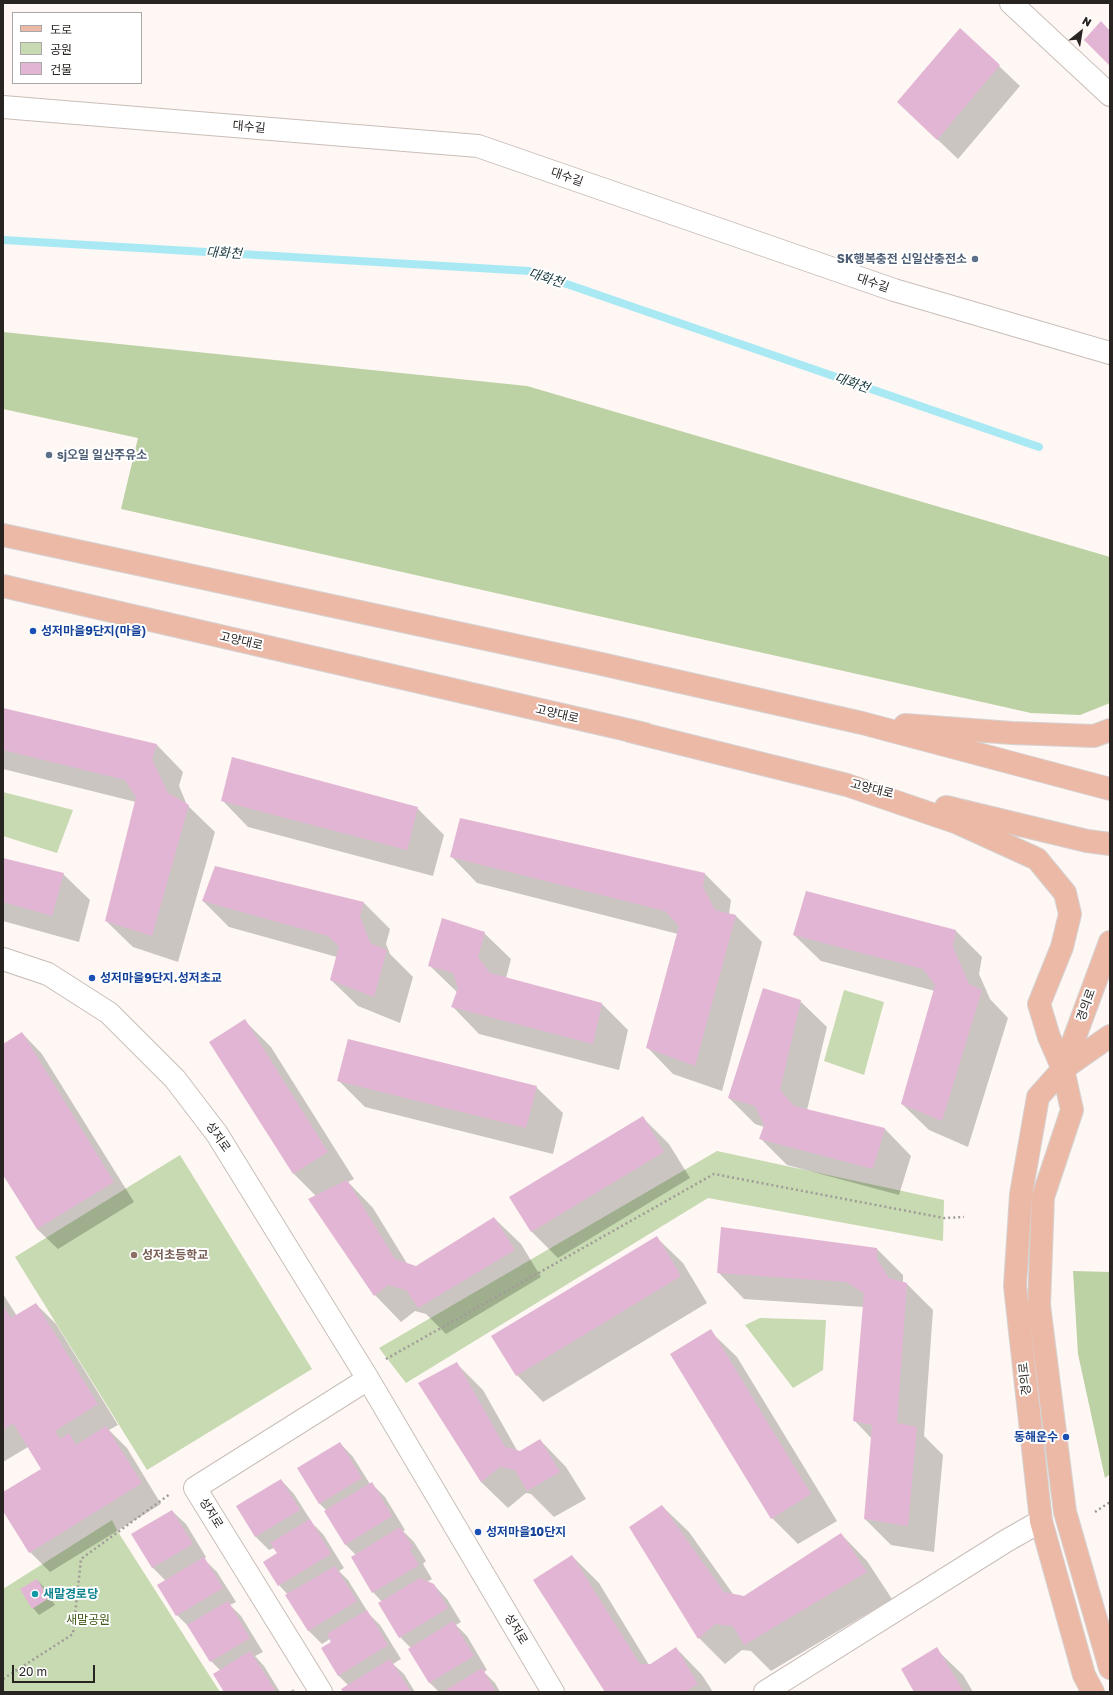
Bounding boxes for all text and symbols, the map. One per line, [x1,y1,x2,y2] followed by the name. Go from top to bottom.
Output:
[12,12,142,84] legend
[1061,12,1101,52] north arrow
[1080,13,1094,29] text: N
[50,22,72,37] text: 도로
[50,42,72,57] text: 공원
[50,62,72,77] text: 건물
[232,118,266,136] street label: 대수길
[549,165,585,189] street label: 대수길
[206,244,242,262] water label: 대화천
[837,252,967,266] place label: SK행복충전 신일산충전소
[970,254,980,264] marker: SK행복충전 신일산충전소
[527,265,565,291] water label: 대화천
[855,271,891,295] street label: 대수길
[832,370,872,396] water label: 대화천
[57,448,147,462] place label: sj오일 일산주유소
[44,450,54,460] marker: sj오일 일산주유소
[41,624,146,638] place label: 성저마을9단지(마을)
[28,626,38,636] marker: 성저마을9단지(마을)
[218,629,264,653] street label: 고양대로
[534,702,580,726] street label: 고양대로
[849,777,895,801] street label: 고양대로
[100,971,222,985] place label: 성저마을9단지.성저초교
[87,973,97,983] marker: 성저마을9단지.성저초교
[1074,987,1098,1023] street label: 경의로
[203,1119,233,1155] street label: 성저로
[142,1248,208,1262] place label: 성저초등학교
[129,1250,139,1260] marker: 성저초등학교
[1016,1362,1034,1396] street label: 경의로
[1014,1430,1058,1444] place label: 동해운수
[1061,1432,1071,1442] marker: 동해운수
[196,1495,226,1531] street label: 성저로
[486,1525,566,1539] place label: 성저마을10단지
[473,1527,483,1537] marker: 성저마을10단지
[43,1587,98,1601] place label: 새말경로당
[30,1589,40,1599] marker: 새말경로당
[501,1611,531,1647] street label: 성저로
[66,1613,110,1627] park label: 새말공원
[14,1657,97,1683] scale bar
[19,1664,47,1679] text: 20 m

